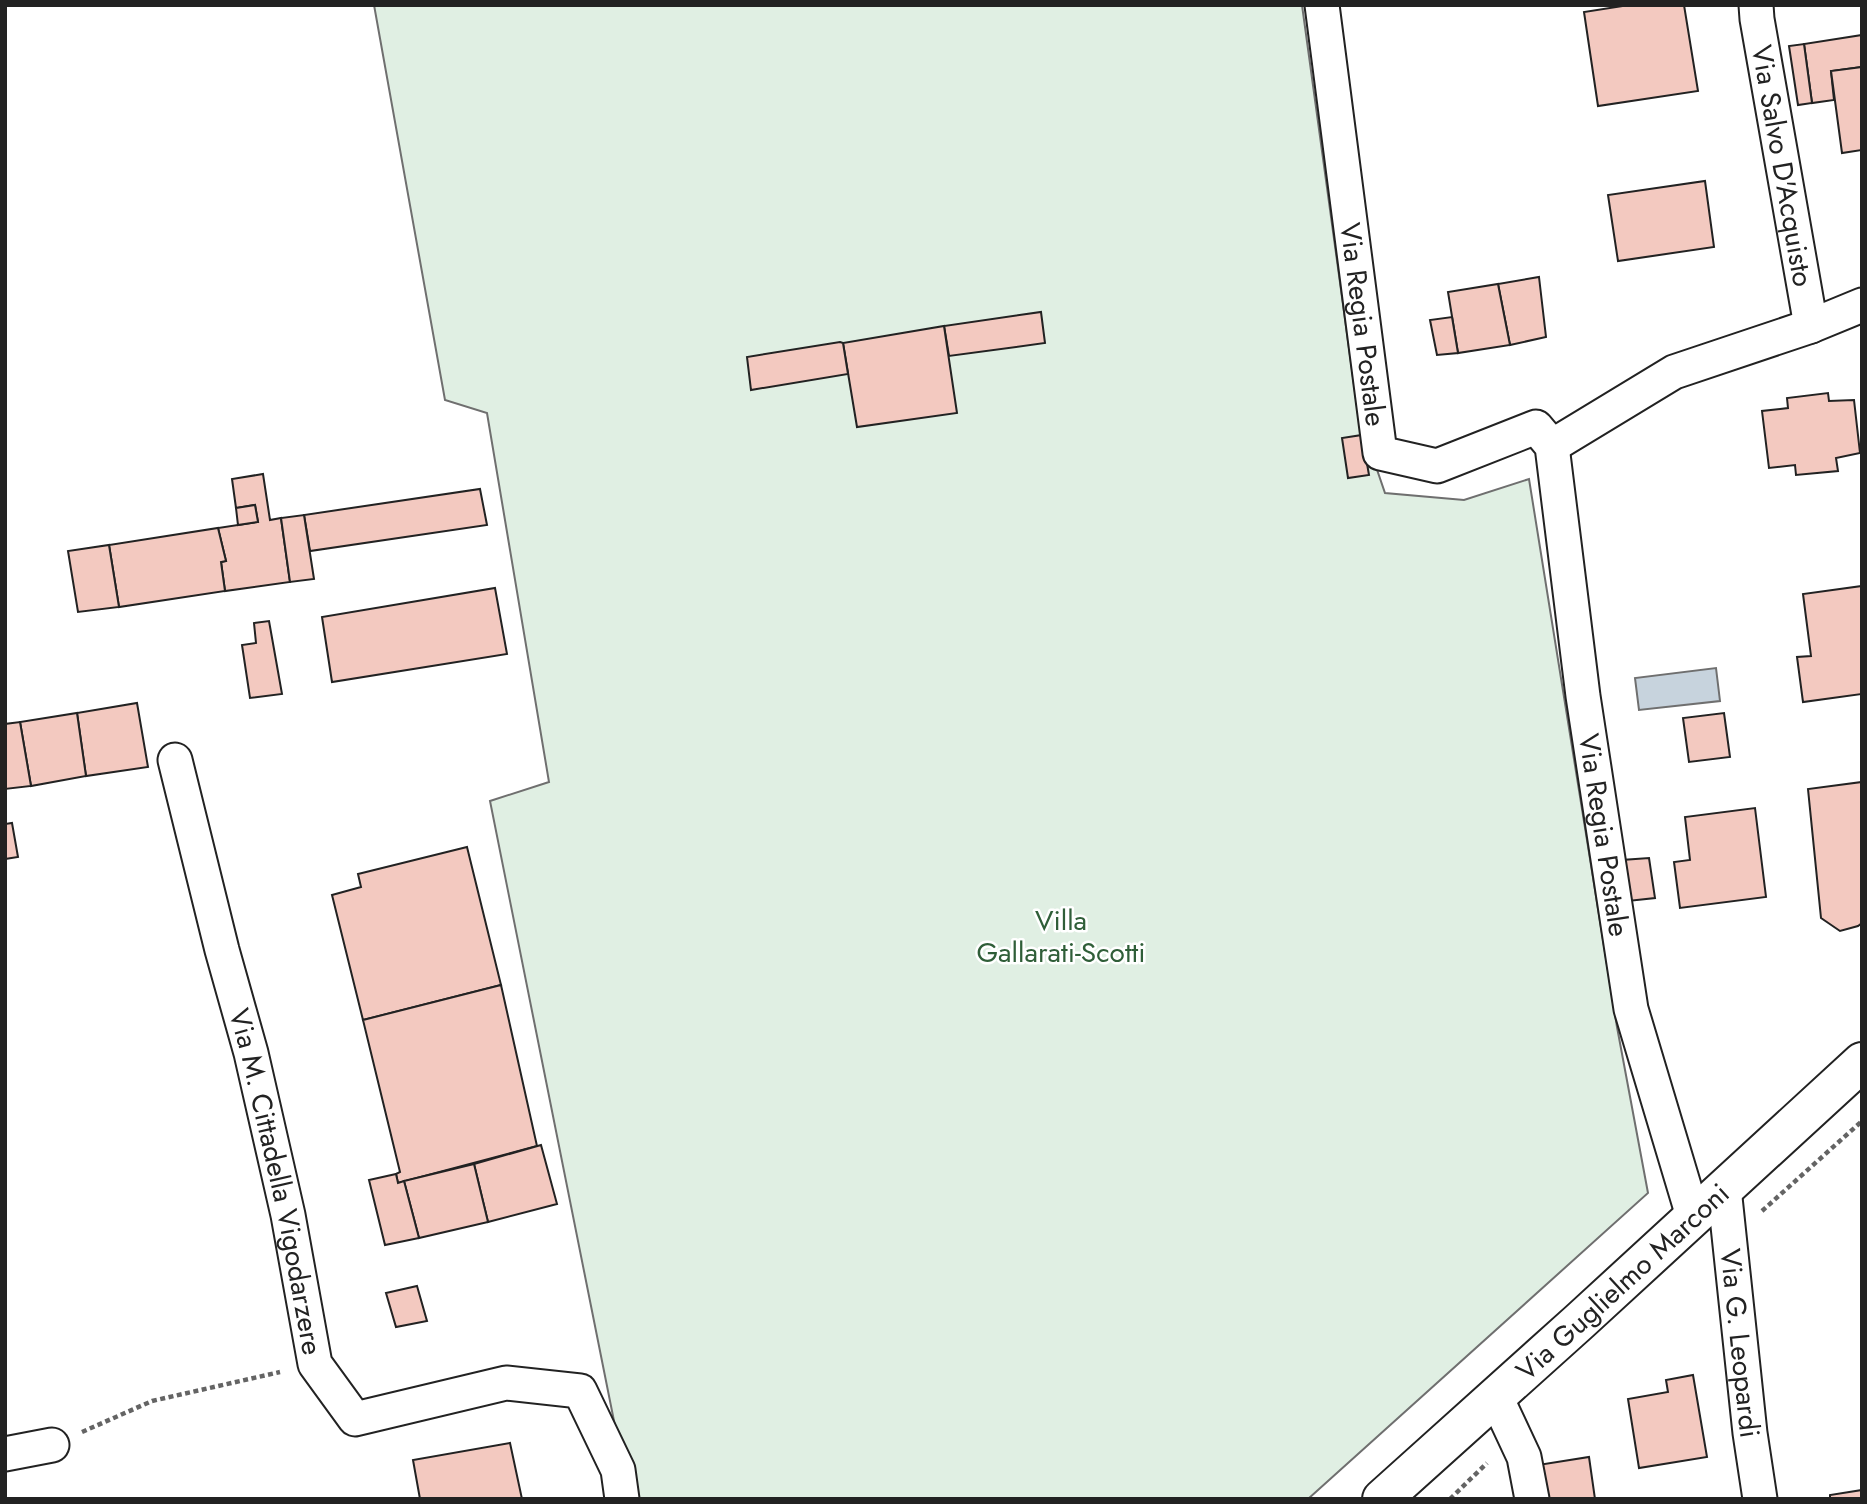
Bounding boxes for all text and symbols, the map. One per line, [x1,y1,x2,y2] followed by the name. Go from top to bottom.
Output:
[1741,42,1824,290] street label: Via Salvo D'Acquisto
[1329,220,1396,429] street label: Via Regia Postale
[1568,731,1640,940] street label: Via Regia Postale
[976,900,1146,973] park label: Villa Gallarati-Scotti
[219,1004,333,1358] street label: Via M. Cittadella Vigodarzere
[1507,1174,1738,1390] street label: Via Guglielmo Marconi
[1710,1247,1770,1441] street label: Via G. Leopardi

